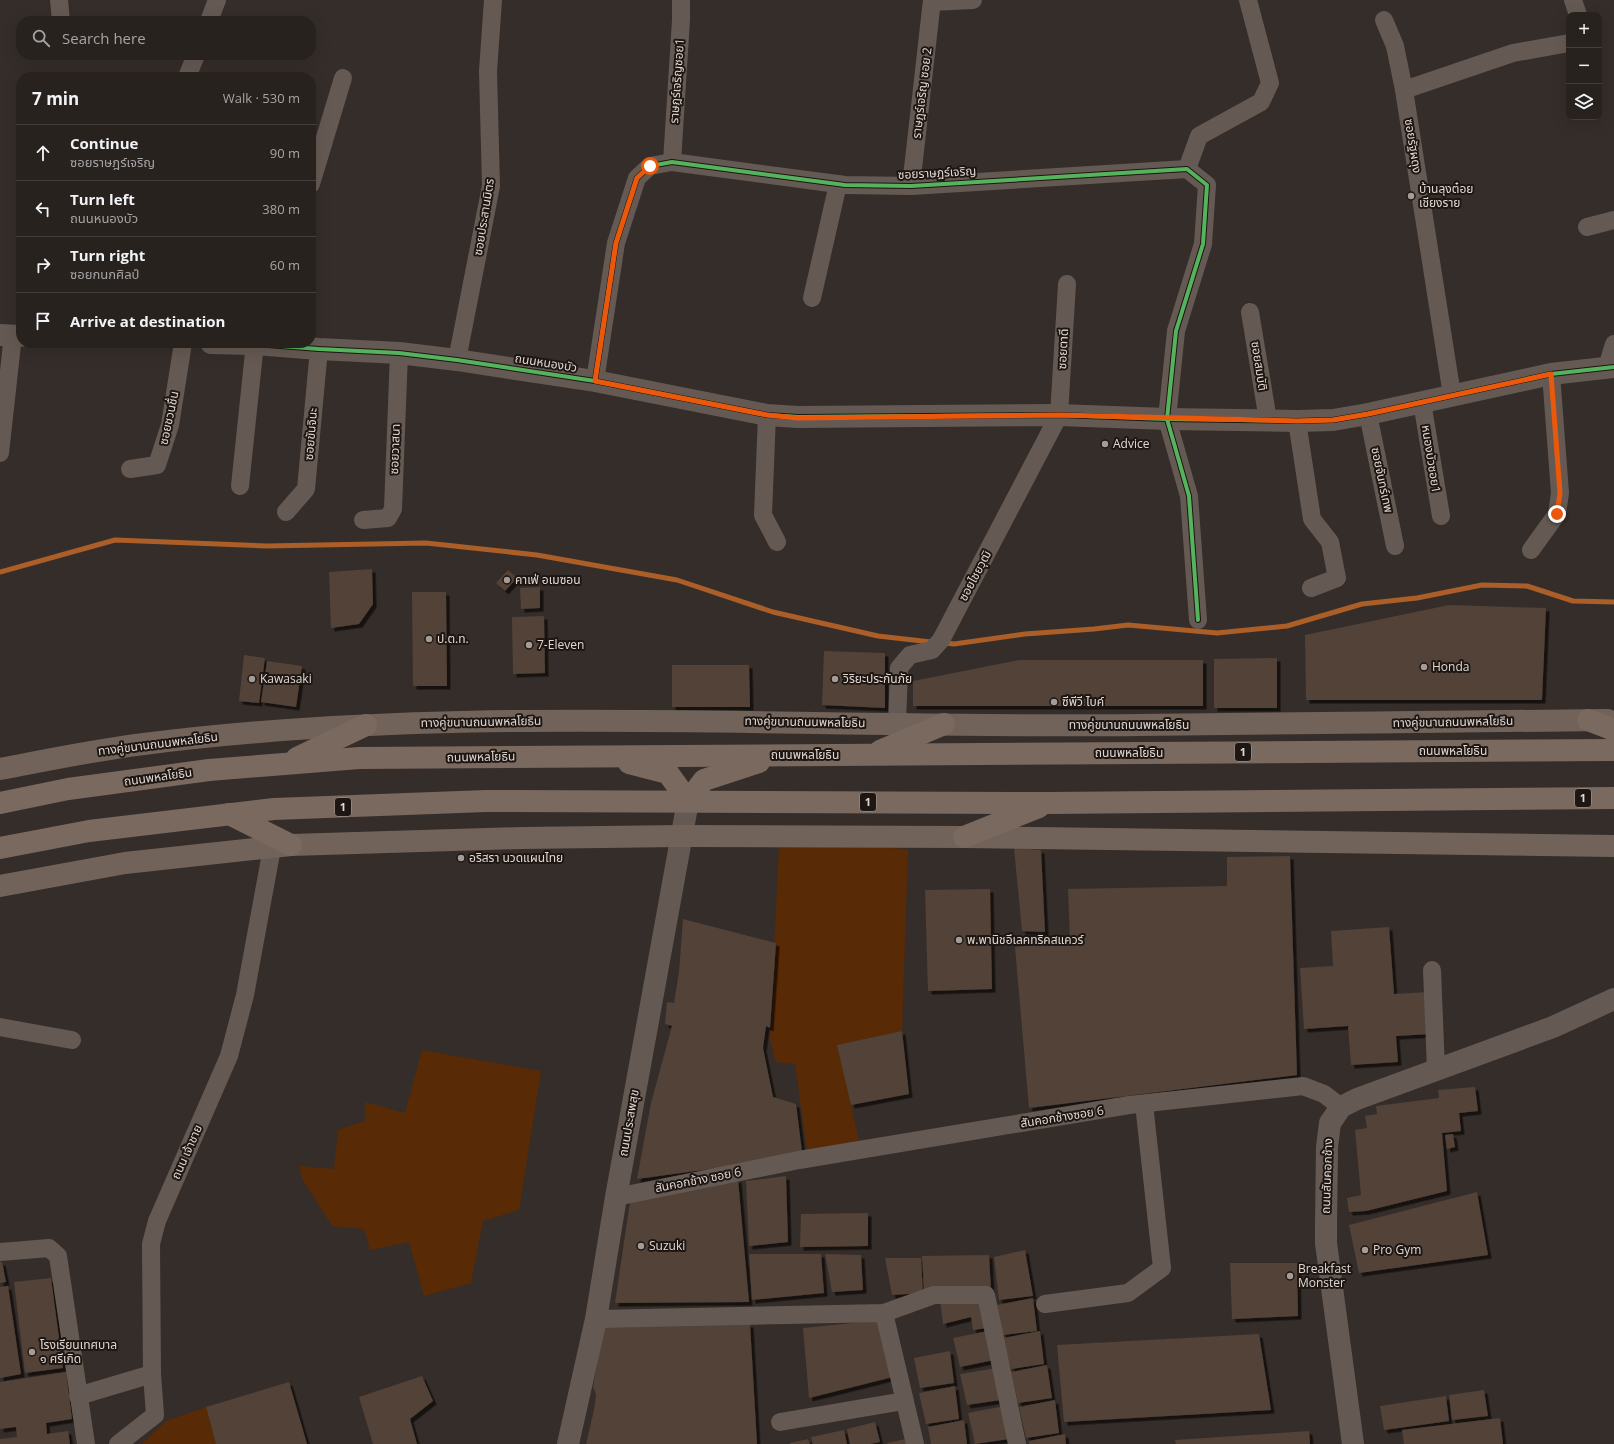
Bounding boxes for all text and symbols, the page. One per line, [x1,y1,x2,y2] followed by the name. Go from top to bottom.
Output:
[1566,12,1602,120] map controls
[1566,12,1602,48] button: +
[16,16,316,60] search box
[30,27,52,49] icon: search
[62,28,146,48] text: Search here
[665,38,688,124] street label: ราษฎร์เจริญซอย1
[907,46,936,139] street label: ราษฎร์เจริญ ซอย 2
[1566,48,1602,84] button: −
[1566,84,1602,120] button: layers
[32,87,79,110] text: 7 min
[223,89,300,107] text: Walk · 530 m
[1401,118,1426,174] street label: ซอยรัฐผดุง
[70,133,138,153] text: Continue
[32,142,54,164] icon: ahead
[270,144,300,162] text: 90 m
[70,153,155,171] text: ซอยราษฎร์เจริญ
[641,157,659,175] route start
[897,162,977,183] street label: ซอยราษฎร์เจริญ
[469,177,498,257] street label: ซอยประสานมิตร
[1419,180,1473,211] place label: บ้านลุงต๋อย เชียงราย
[70,189,135,209] text: Turn left
[1406,191,1416,201] marker: บ้านลุงต๋อย เชียงราย
[32,198,54,220] icon: left
[262,200,300,218] text: 380 m
[70,209,138,227] text: ถนนหนองบัว
[70,245,145,265] text: Turn right
[32,254,54,276] icon: right
[270,256,300,274] text: 60 m
[70,265,139,283] text: ซอยกนกศิลป์
[32,310,54,332] icon: arrive
[70,311,225,331] text: Arrive at destination
[1053,328,1072,370] street label: ซอยตาดี
[1247,340,1272,392] street label: ซอยสมบัติ
[514,349,579,376] street label: ถนนหนองบัว
[155,389,182,446] street label: ซอยชวนชื่น
[300,407,321,461] street label: ซอยขันจินะ
[385,423,404,475] street label: ซอยวาสนา
[1418,424,1445,494] street label: หนองบัวซอย1
[1113,435,1150,452] place label: Advice
[1100,439,1110,449] marker: Advice
[1367,445,1398,514] street label: ซอยจันทร์เทพ
[1548,505,1566,523] route end
[954,548,995,604] street label: ซอยไชยวุฒิ
[515,571,581,588] place label: คาเฟ่ อเมซอน
[502,575,512,585] marker: คาเฟ่ อเมซอน
[437,630,469,647] place label: ป.ต.ท.
[424,634,434,644] marker: ป.ต.ท.
[537,636,584,653] place label: 7-Eleven
[524,640,534,650] marker: 7-Eleven
[1432,658,1469,675] place label: Honda
[1419,662,1429,672] marker: Honda
[260,670,312,687] place label: Kawasaki
[842,670,912,687] place label: วิริยะประกันภัย
[247,674,257,684] marker: Kawasaki
[830,674,840,684] marker: วิริยะประกันภัย
[1062,693,1104,710] place label: ซีพีวี ไบค์
[1049,697,1059,707] marker: ซีพีวี ไบค์
[421,712,541,731] street label: ทางคู่ขนานถนนพหลโยธิน
[745,712,865,731] street label: ทางคู่ขนานถนนพหลโยธิน
[1393,712,1513,731] street label: ทางคู่ขนานถนนพหลโยธิน
[1069,716,1189,733] street label: ทางคู่ขนานถนนพหลโยธิน
[97,728,219,759] street label: ทางคู่ขนานถนนพหลโยธิน
[1419,742,1487,759] street label: ถนนพหลโยธิน
[1235,743,1251,761] road number: 1
[1095,744,1163,761] street label: ถนนพหลโยธิน
[771,746,839,763] street label: ถนนพหลโยธิน
[447,747,515,766] street label: ถนนพหลโยธิน
[123,763,193,790] street label: ถนนพหลโยธิน
[1575,789,1591,807] road number: 1
[860,793,876,811] road number: 1
[335,798,351,816] road number: 1
[469,849,563,866] place label: อริสรา นวดแผนไทย
[456,853,466,863] marker: อริสรา นวดแผนไทย
[967,931,1084,948] place label: พ.พานิชอีเลคทริคสแควร์
[954,935,964,945] marker: พ.พานิชอีเลคทริคสแควร์
[614,1088,643,1158] street label: ถนนประสพสุข
[1019,1101,1105,1131] street label: สันคอกช้างซอย 6
[167,1122,206,1182] street label: ถนน เจ้าชาย
[1317,1138,1336,1214] street label: ถนนสันคอกช้าง
[653,1163,743,1196] street label: สันคอกช้าง ซอย 6
[649,1237,685,1254] place label: Suzuki
[636,1241,646,1251] marker: Suzuki
[1373,1241,1421,1258] place label: Pro Gym
[1360,1245,1370,1255] marker: Pro Gym
[1298,1260,1351,1291] place label: Breakfast Monster
[1285,1271,1295,1281] marker: Breakfast Monster
[40,1336,117,1367] place label: โรงเรียนเทศบาล ๑ ศรีเกิด
[27,1347,37,1357] marker: โรงเรียนเทศบาล ๑ ศรีเกิด

